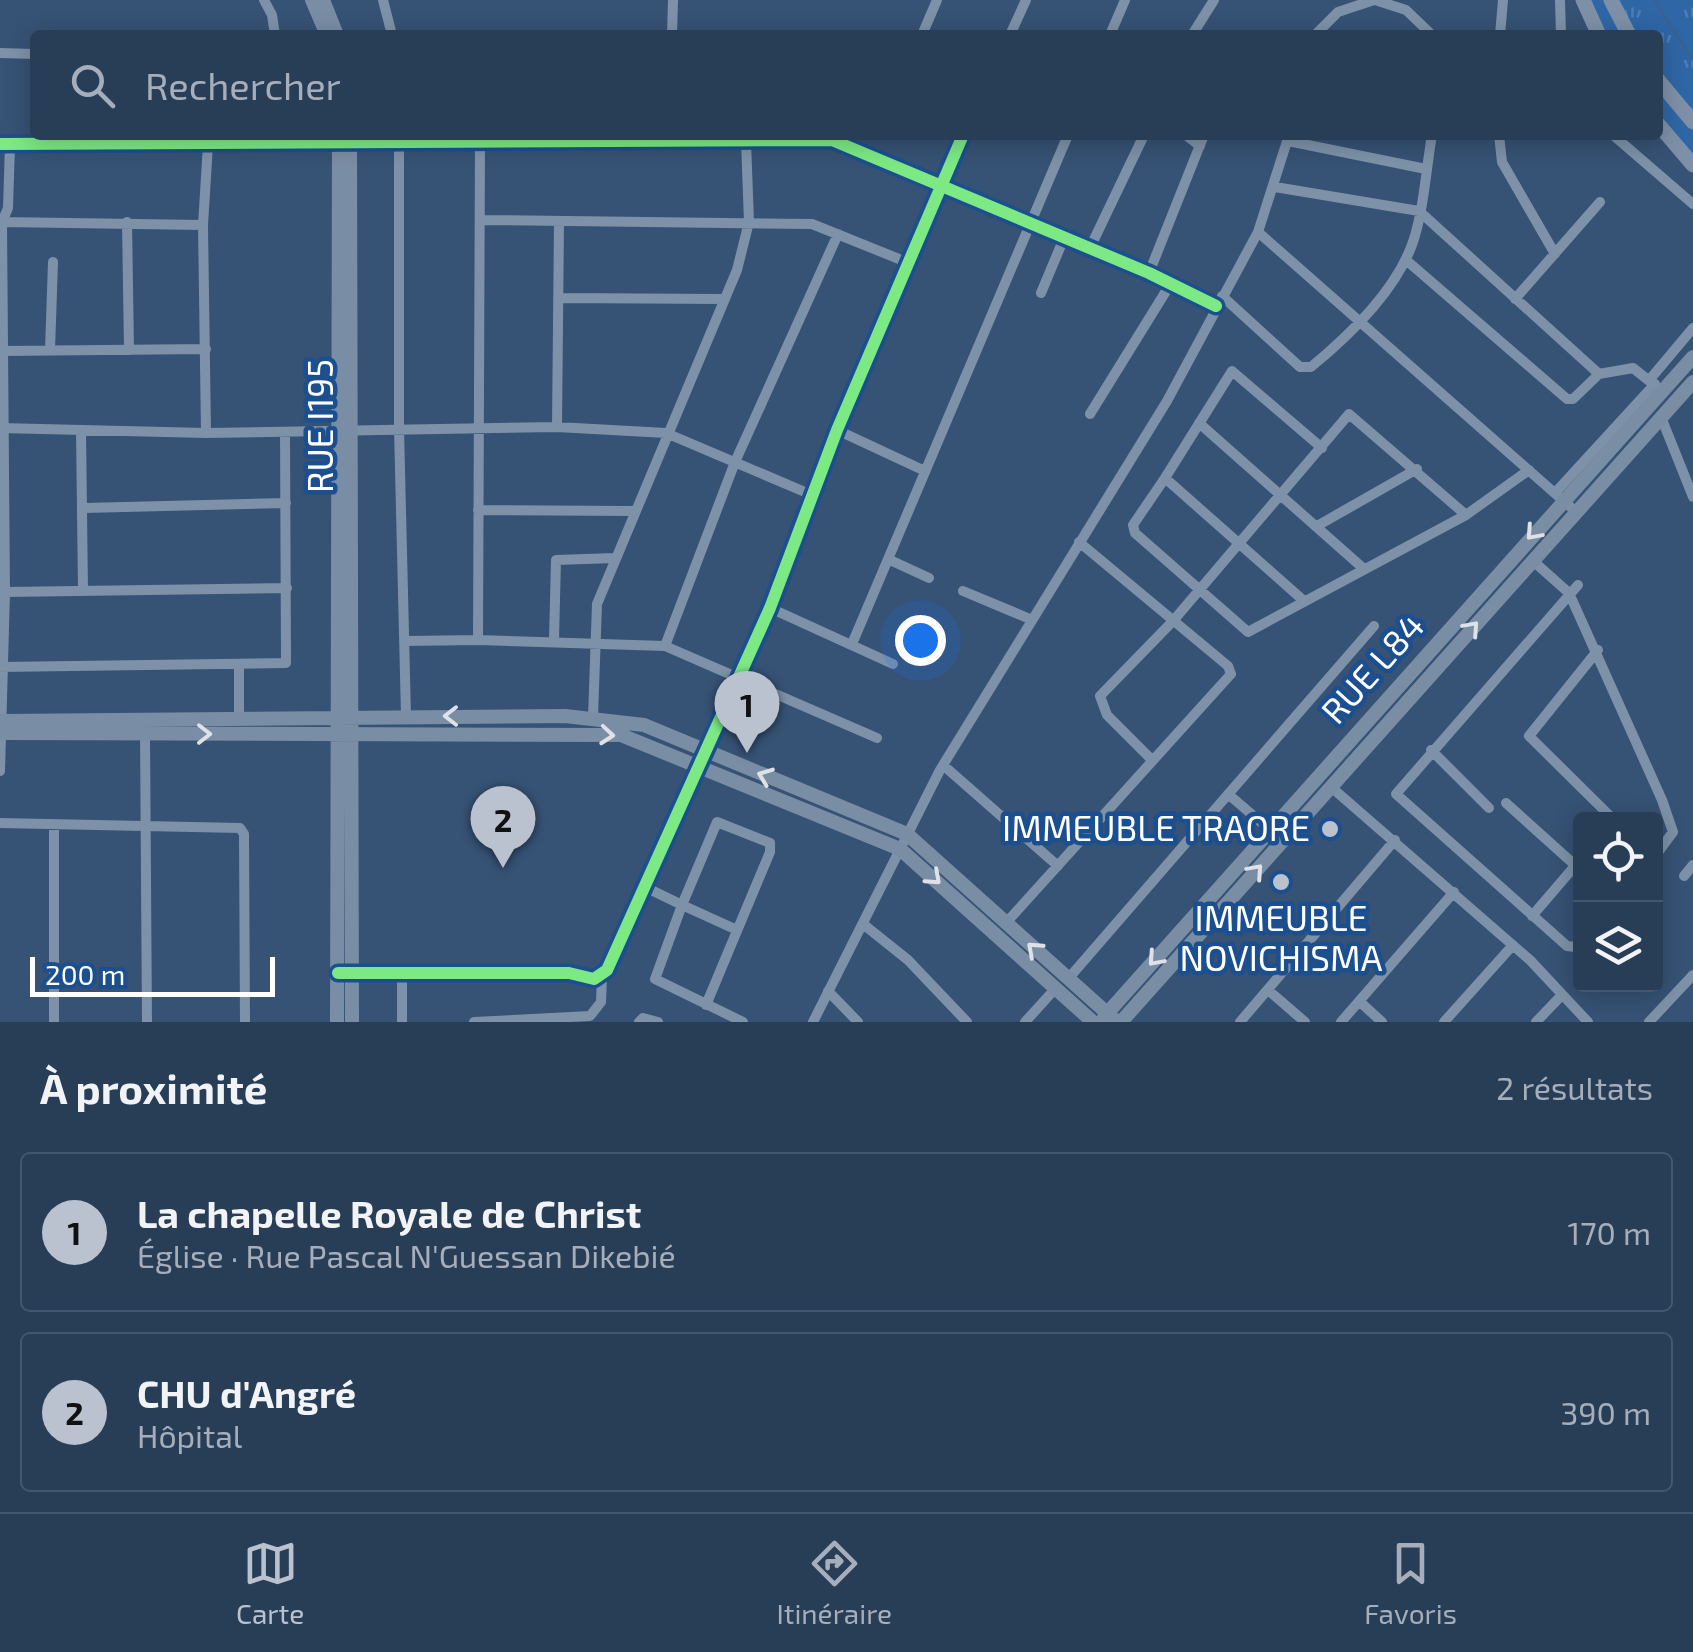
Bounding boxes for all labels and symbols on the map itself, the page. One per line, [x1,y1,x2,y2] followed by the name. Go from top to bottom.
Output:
[298,359,340,493] street label: RUE I195
[1527,521,1545,540] one-way arrow
[1311,604,1432,731] street label: RUE L84
[895,615,946,666] your location
[1460,621,1478,640] one-way arrow
[714,670,780,753] pin: 1
[443,705,458,727] one-way arrow
[196,723,212,745] one-way arrow
[599,723,615,745] one-way arrow
[757,768,775,788] one-way arrow
[470,786,536,868] pin: 2
[1002,806,1310,848] place label: IMMEUBLE TRAORE
[1319,818,1341,840] marker: IMMEUBLE TRAORE
[1244,864,1262,883] one-way arrow
[922,866,941,884] one-way arrow
[1270,871,1292,893] marker: IMMEUBLE NOVICHISMA
[1180,896,1383,978] place label: IMMEUBLE NOVICHISMA
[1027,943,1046,961] one-way arrow
[1149,948,1167,966] one-way arrow
[30,952,275,996] scale bar

